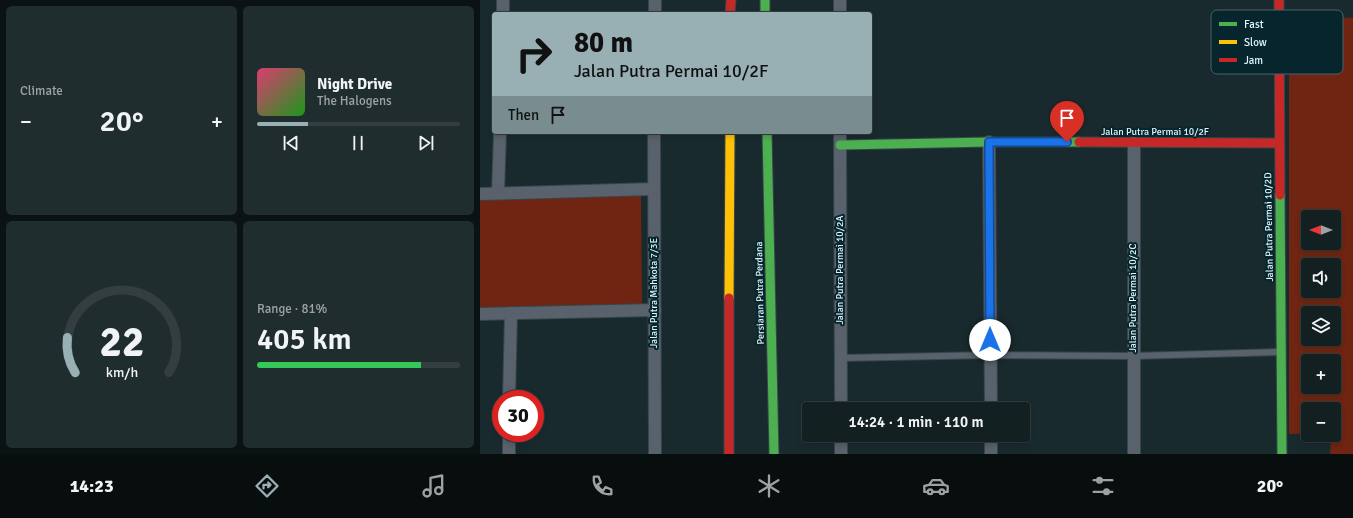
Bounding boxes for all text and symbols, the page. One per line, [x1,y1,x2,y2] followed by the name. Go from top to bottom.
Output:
[1211,10,1343,74] legend
[1244,18,1264,31] text: Fast
[574,26,633,60] text: 80 m
[508,28,560,80] icon: right
[1244,36,1267,49] text: Slow
[1244,54,1263,67] text: Jam
[574,60,768,82] text: Jalan Putra Permai 10/2F
[317,75,392,93] text: Night Drive
[20,83,63,99] text: Climate
[317,93,392,109] text: The Halogens
[1050,101,1084,142] pin
[100,103,143,140] text: 20°
[547,104,569,126] icon: arrive
[508,106,539,124] text: Then
[1056,107,1078,129] icon: arrive
[20,108,32,135] text: −
[211,108,223,135] text: +
[1101,126,1209,138] street label: Jalan Putra Permai 10/2F
[280,132,302,154] icon: previous
[347,132,369,154] icon: pause
[415,132,437,154] icon: next
[1262,172,1276,282] street label: Jalan Putra Permai 10/2D
[1301,210,1341,250] north arrow
[1301,210,1341,442] map controls
[834,216,846,324] street label: Jalan Putra Permai 10/2A
[648,237,660,348] street label: Jalan Putra Mahkota 7/3E
[753,241,767,345] street label: Persiaran Putra Perdana
[1127,244,1139,352] street label: Jalan Putra Permai 10/2C
[1301,258,1341,298] button: sound
[257,301,327,317] text: Range · 81%
[1301,306,1341,346] button: layers
[99,316,144,367] text: 22
[969,319,1011,361] position arrow
[257,321,352,358] text: 405 km
[1301,354,1341,394] button: +
[105,363,138,380] text: km/h
[492,390,544,442] speed limit sign: 30
[1301,402,1341,442] button: −
[849,413,983,431] text: 14:24 · 1 min · 110 m
[253,472,281,500] icon: directions
[420,472,448,500] icon: music
[588,472,616,500] icon: phone
[755,472,783,500] icon: climate
[922,472,950,500] icon: car
[1089,472,1117,500] icon: filters
[70,475,114,497] text: 14:23
[1257,475,1283,497] text: 20°

